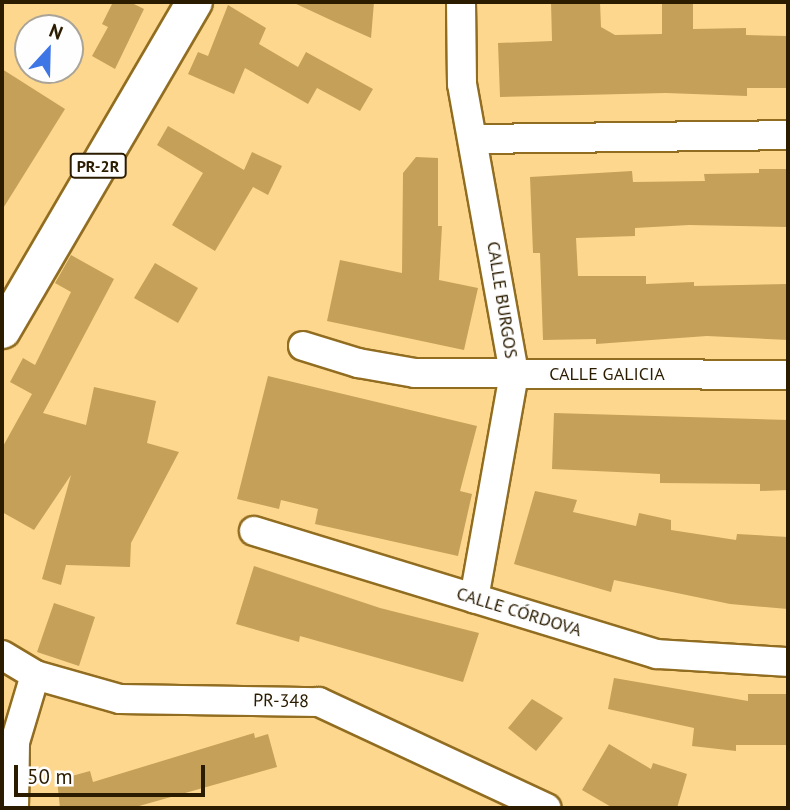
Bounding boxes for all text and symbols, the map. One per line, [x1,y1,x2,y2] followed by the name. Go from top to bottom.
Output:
[14,14,84,84] north arrow
[46,18,66,45] text: N
[68,154,128,178] road number: PR-2R
[482,240,522,360] street label: CALLE BURGOS
[549,363,665,385] street label: CALLE GALICIA
[454,583,584,641] street label: CALLE CÓRDOVA
[253,690,309,712] street label: PR-348
[18,750,208,794] scale bar
[27,763,73,790] text: 50 m

